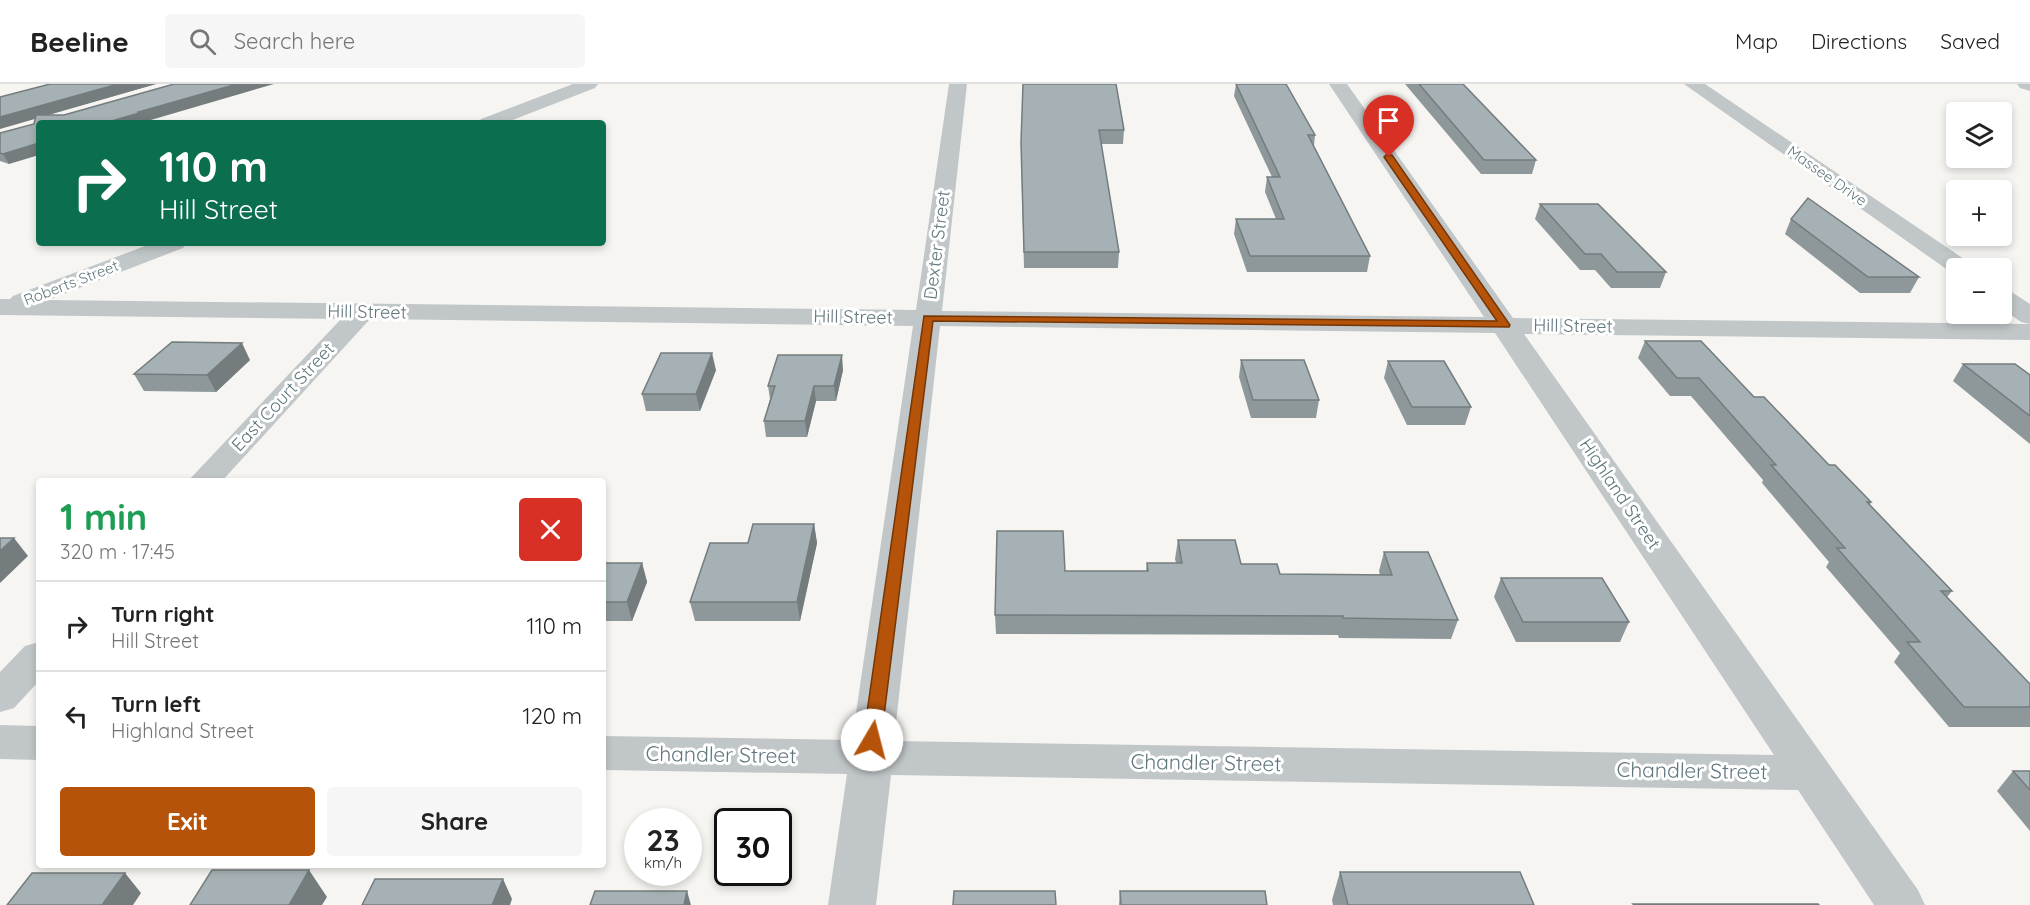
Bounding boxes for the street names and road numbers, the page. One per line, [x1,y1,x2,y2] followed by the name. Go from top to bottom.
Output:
[1784,141,1871,210] street label: Massee Drive
[918,189,955,301] street label: Dexter Street
[21,256,121,309] street label: Roberts Street
[327,299,407,324] street label: Hill Street
[813,304,893,329] street label: Hill Street
[1533,313,1613,338] street label: Hill Street
[226,337,339,456] street label: East Court Street
[1575,434,1666,554] street label: Highland Street
[645,740,797,768] street label: Chandler Street
[1130,748,1282,776] street label: Chandler Street
[1616,756,1768,784] street label: Chandler Street

